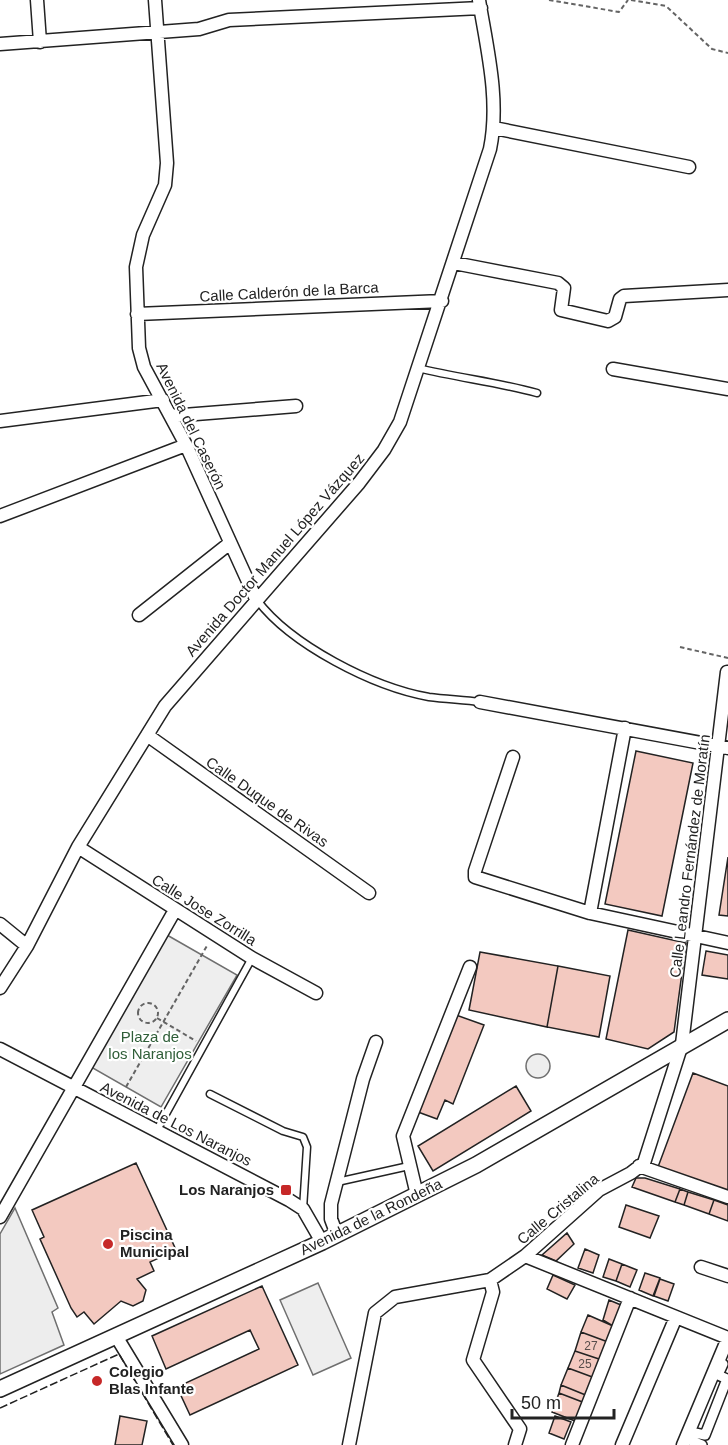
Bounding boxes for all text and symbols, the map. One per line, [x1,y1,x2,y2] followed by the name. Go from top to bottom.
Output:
[199,278,380,305] street label: Calle Calderón de la Barca
[153,360,230,492] street label: Avenida del Caserón
[182,450,367,660] street label: Avenida Doctor Manuel López Vázquez
[666,733,713,979] street label: Calle Leandro Fernández de Moratín
[203,753,332,850] street label: Calle Duque de Rivas
[149,871,260,949] street label: Calle Jose Zorrilla
[108,1028,192,1062] park label: Plaza de los Naranjos
[98,1078,255,1169] street label: Avenida de Los Naranjos
[514,1169,602,1248] street label: Calle Cristalina
[297,1174,445,1258] street label: Avenida de la Rondeña
[179,1181,274,1198] place label: Los Naranjos
[279,1183,293,1197] marker: Los Naranjos
[120,1226,189,1260] place label: Piscina Municipal
[101,1237,115,1251] marker: Piscina Municipal
[584,1339,598,1353] house number: 27
[578,1357,592,1371] house number: 25
[109,1363,194,1397] place label: Colegio Blas Infante
[90,1374,104,1388] marker: Colegio Blas Infante
[512,1382,614,1420] scale bar
[521,1393,561,1413] text: 50 m

